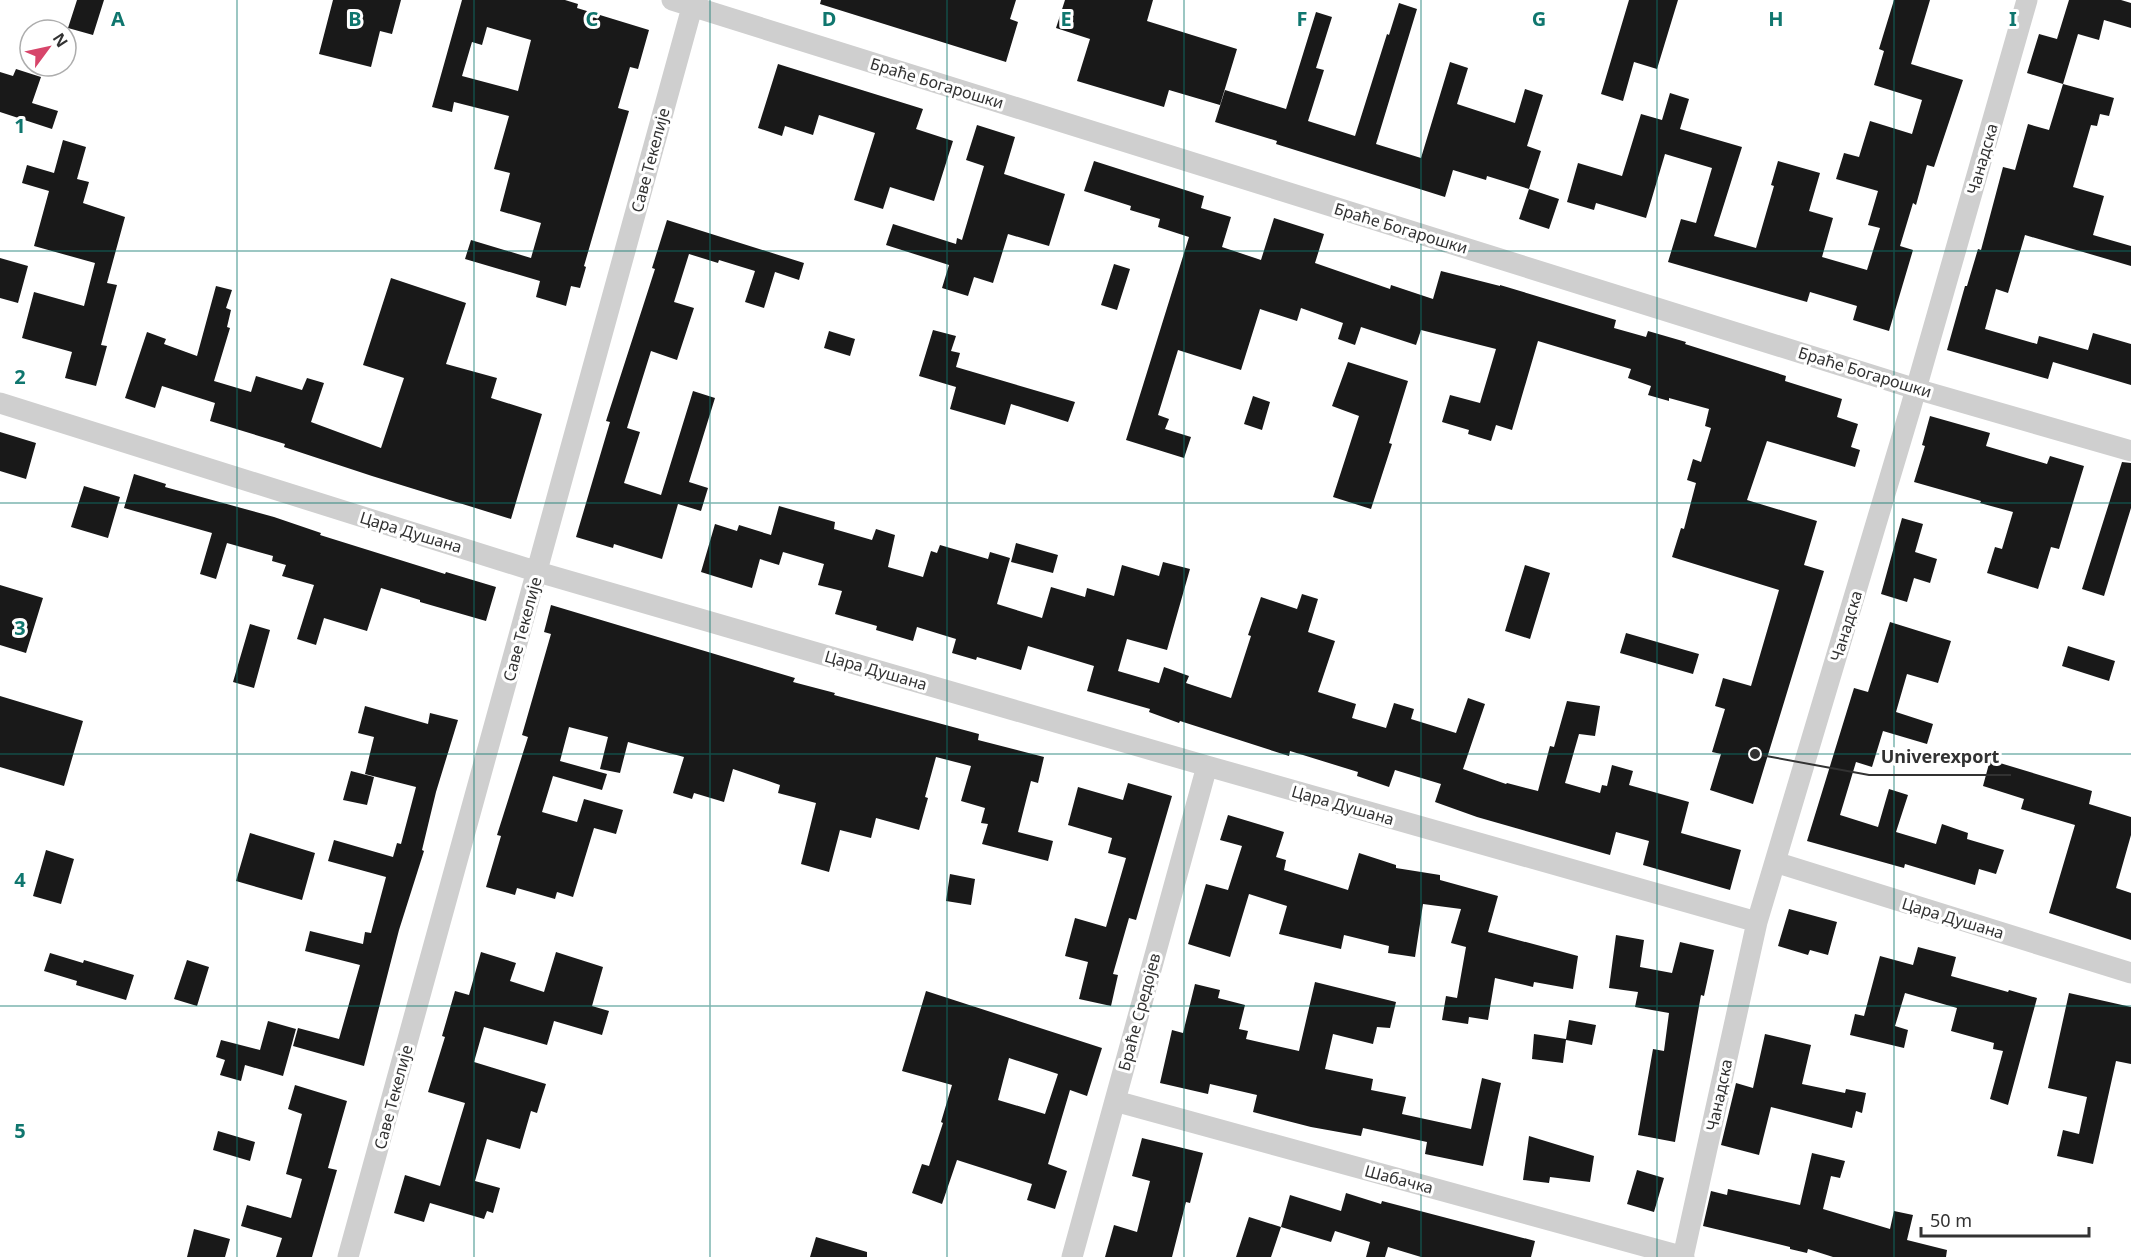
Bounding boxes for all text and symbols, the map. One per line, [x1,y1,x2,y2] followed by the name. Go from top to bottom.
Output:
[111,5,125,32] text: A
[348,5,362,32] text: B
[586,5,599,32] text: C
[822,5,836,32] text: D
[1060,5,1072,32] text: E
[1297,5,1307,32] text: F
[1532,5,1546,32] text: G
[1768,5,1784,32] text: H
[2009,5,2017,32] text: I
[18,18,78,78] north arrow
[48,28,73,51] text: N
[868,52,1006,114] street label: Браће Богарошки
[625,105,675,215] street label: Саве Текелије
[14,112,26,139] text: 1
[1961,121,2003,197] street label: Чанадска
[1332,197,1470,259] street label: Браће Богарошки
[1796,341,1934,403] street label: Браће Богарошки
[14,363,26,390] text: 2
[357,506,465,558] street label: Цара Душана
[497,574,547,684] street label: Саве Текелије
[1825,588,1867,664] street label: Чанадска
[14,614,26,641] text: 3
[822,645,930,695] street label: Цара Душана
[1869,739,2011,775] callout: Univerexport
[1881,744,2000,768] text: Univerexport
[1289,780,1397,830] street label: Цара Душана
[14,866,26,893] text: 4
[1899,892,2007,944] street label: Цара Душана
[1113,951,1165,1073] street label: Браће Средојев
[368,1042,418,1152] street label: Саве Текелије
[1701,1057,1737,1133] street label: Чанадска
[14,1117,26,1144] text: 5
[1362,1159,1436,1199] street label: Шабачка
[1921,1200,2089,1238] scale bar
[1930,1208,1972,1232] text: 50 m

